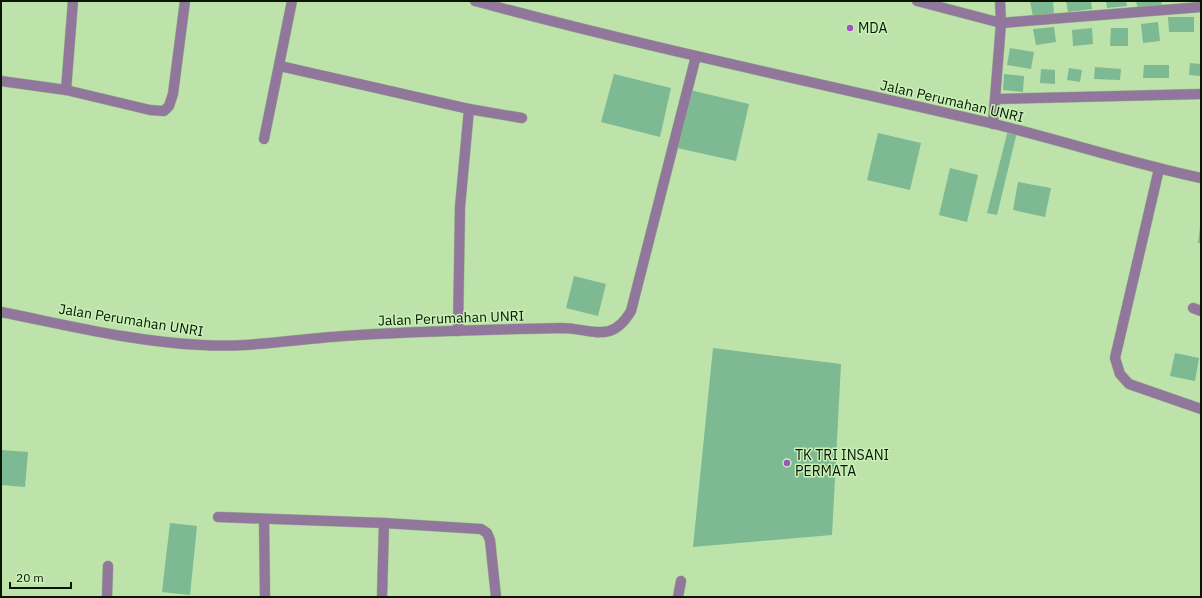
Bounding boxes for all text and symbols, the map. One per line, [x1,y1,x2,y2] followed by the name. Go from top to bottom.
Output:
[858,19,888,37] place label: MDA
[845,23,855,33] marker: MDA
[879,76,1025,126] street label: Jalan Perumahan UNRI
[57,300,205,340] street label: Jalan Perumahan UNRI
[377,306,525,330] street label: Jalan Perumahan UNRI
[795,446,889,480] place label: TK TRI INSANI PERMATA
[782,458,792,468] marker: TK TRI INSANI PERMATA
[10,564,71,590] scale bar
[16,570,44,585] text: 20 m

